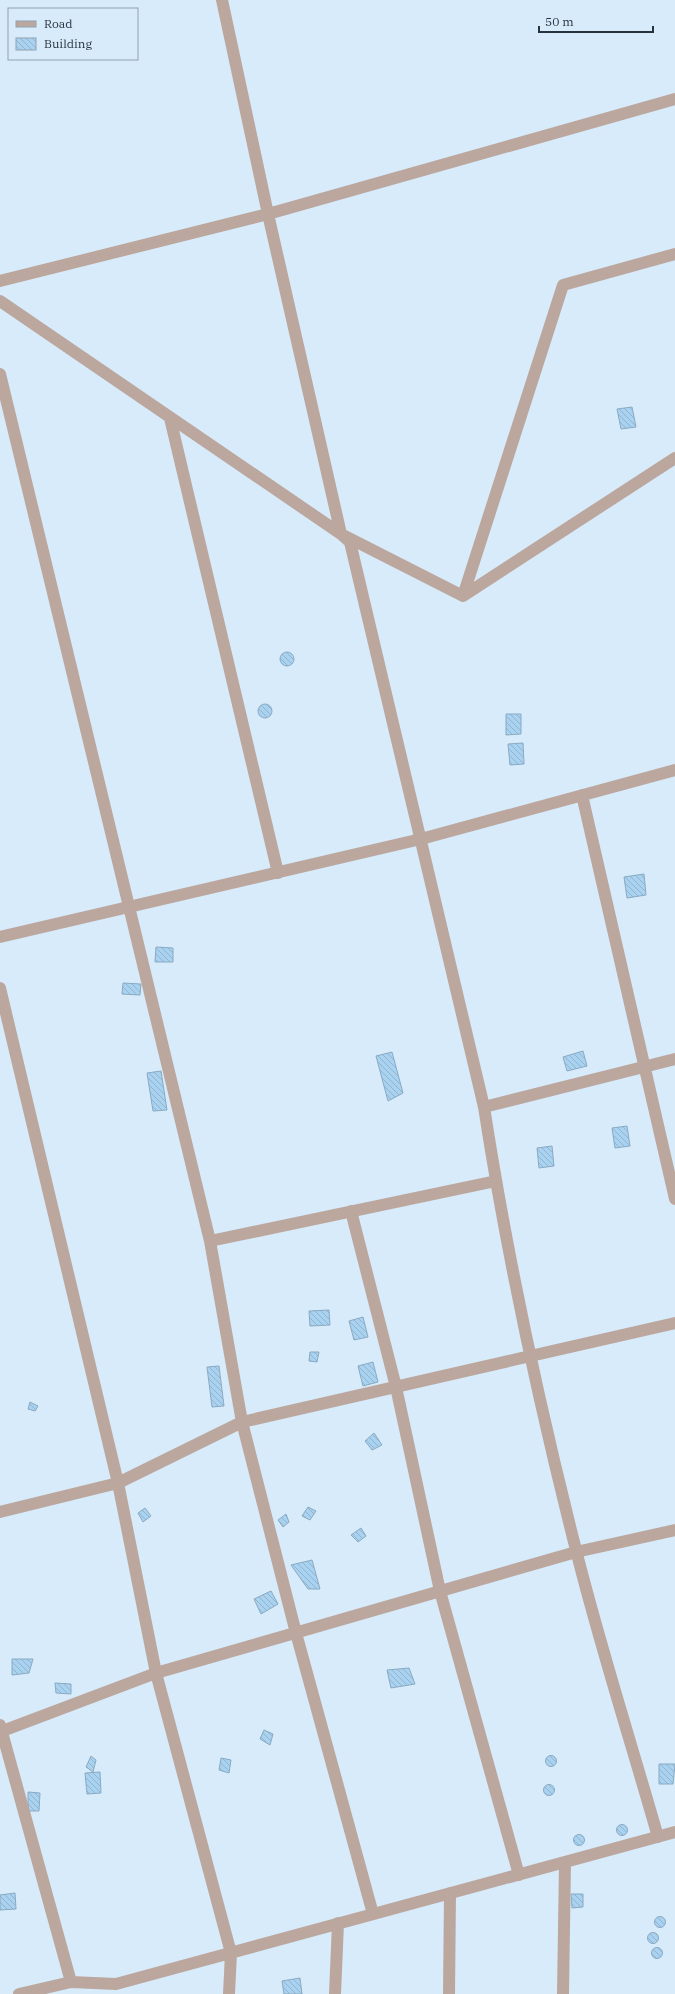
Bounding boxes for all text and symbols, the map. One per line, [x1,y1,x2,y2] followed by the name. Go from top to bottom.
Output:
[8,8,138,60] legend
[539,8,653,34] scale bar
[545,14,574,29] text: 50 m
[44,16,73,31] text: Road
[44,36,92,51] text: Building

